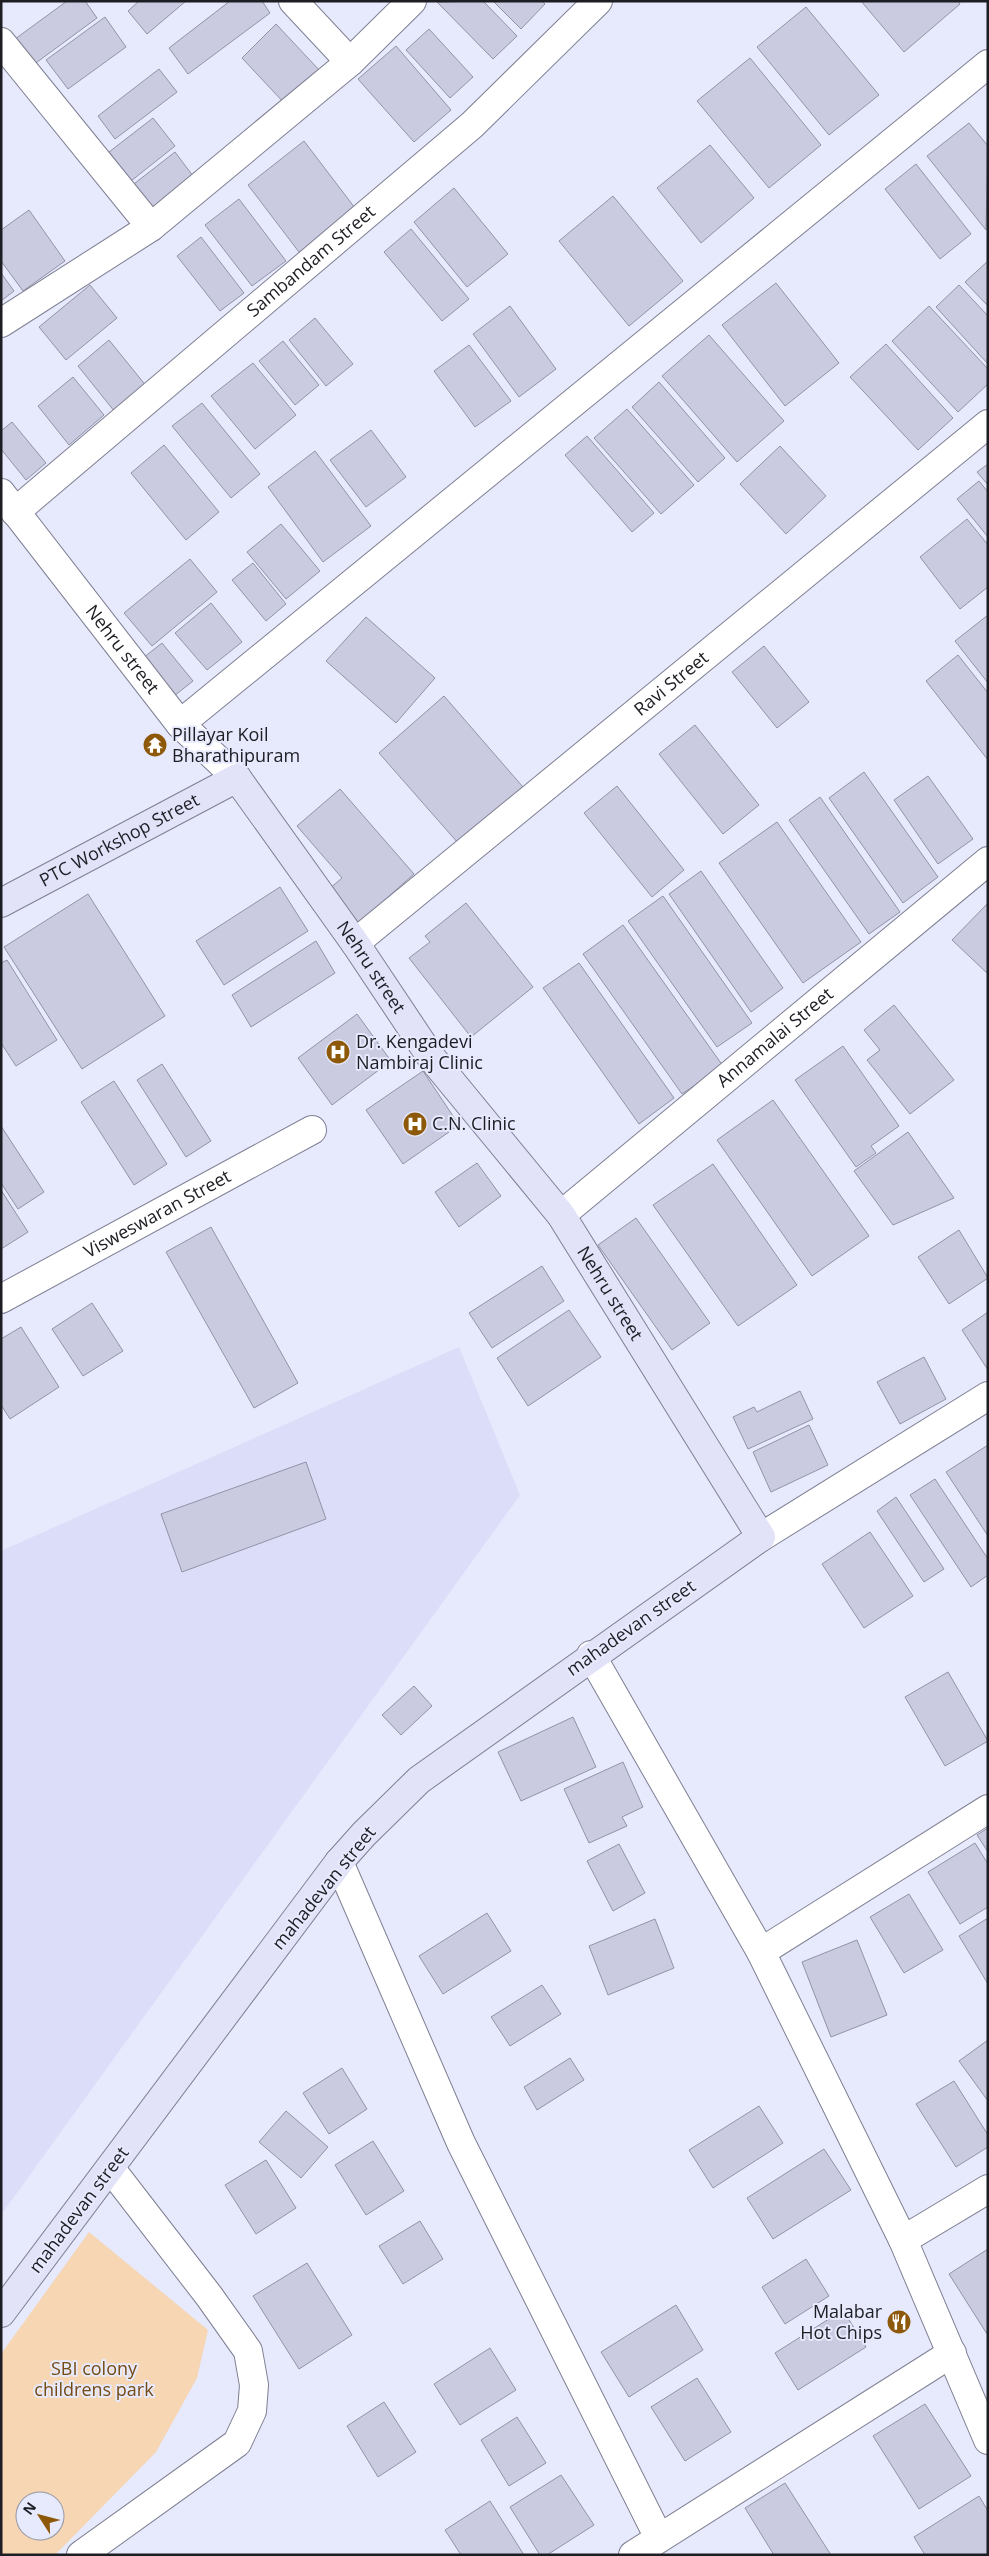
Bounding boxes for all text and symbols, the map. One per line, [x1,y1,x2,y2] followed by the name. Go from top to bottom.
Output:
[241,199,380,322] street label: Sambandam Street
[81,599,165,698] street label: Nehru street
[628,645,713,721] street label: Ravi Street
[172,722,300,767] place label: Pillayar Koil Bharathipuram
[142,732,168,758] temple icon: Pillayar Koil Bharathipuram
[35,787,203,892] street label: PTC Workshop Street
[332,916,412,1018] street label: Nehru street
[711,982,838,1092] street label: Annamalai Street
[356,1029,483,1074] place label: Dr. Kengadevi Nambiraj Clinic
[325,1039,351,1065] hospital icon: Dr. Kengadevi Nambiraj Clinic
[402,1111,428,1137] hospital icon: C.N. Clinic
[432,1111,516,1135] place label: C.N. Clinic
[79,1163,235,1263] street label: Visweswaran Street
[572,1241,649,1345] street label: Nehru street
[561,1574,700,1681] street label: mahadevan street
[266,1821,381,1954] street label: mahadevan street
[23,2141,134,2278] street label: mahadevan street
[800,2299,883,2344] place label: Malabar Hot Chips
[886,2309,912,2335] restaurant icon: Malabar Hot Chips
[34,2356,154,2401] park label: SBI colony childrens park
[15,2491,65,2541] north arrow
[18,2498,40,2518] text: N

